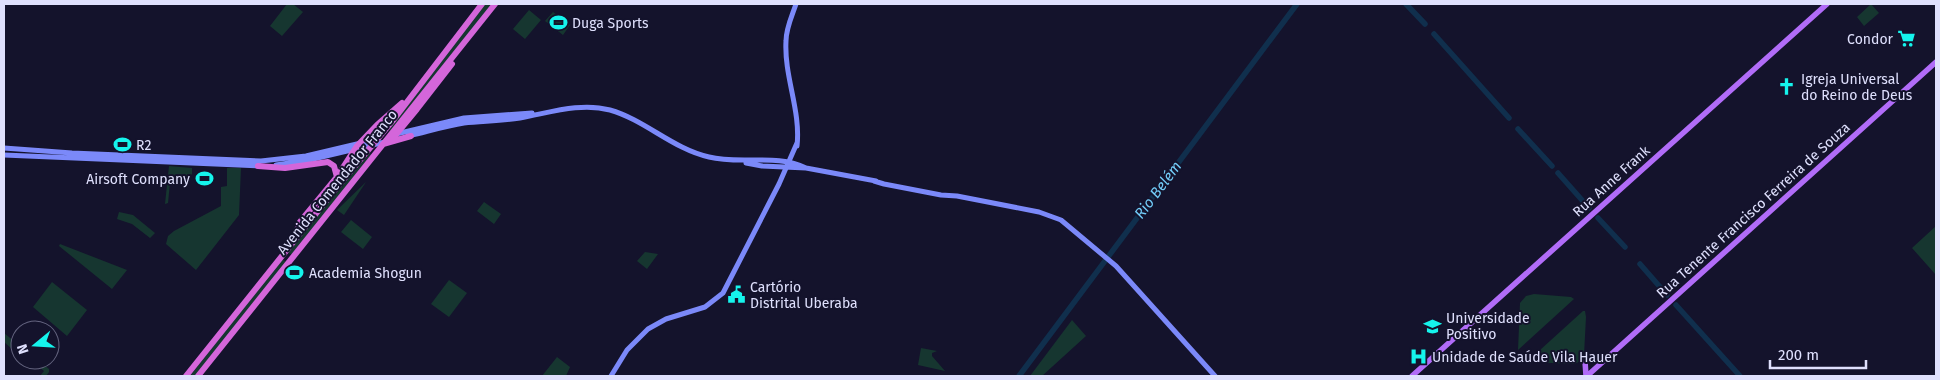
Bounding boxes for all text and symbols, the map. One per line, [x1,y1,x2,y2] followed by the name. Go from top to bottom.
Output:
[548,13,568,33] sports icon: Duga Sports
[572,15,649,32] place label: Duga Sports
[1897,29,1917,49] supermarket icon: Condor
[1847,31,1894,48] place label: Condor
[1801,71,1913,104] place label: Igreja Universal do Reino de Deus
[1777,77,1797,97] church icon: Igreja Universal do Reino de Deus
[274,107,401,258] street label: Avenida Comendador Franco
[1653,119,1854,302] street label: Rua Tenente Francisco Ferreira de Souza
[112,135,132,155] sports icon: R2
[136,137,151,154] place label: R2
[1569,142,1654,220] street label: Rua Anne Frank
[1131,158,1185,222] water label: Rio Belém
[194,169,214,189] sports icon: Airsoft Company
[86,171,190,188] place label: Airsoft Company
[285,263,305,283] sports icon: Academia Shogun
[309,265,422,282] place label: Academia Shogun
[750,279,858,312] place label: Cartório Distrital Uberaba
[726,285,746,305] public building icon: Cartório Distrital Uberaba
[1446,310,1530,343] place label: Universidade Positivo
[1422,316,1442,336] school or university icon: Universidade Positivo
[10,320,60,370] north arrow
[1770,338,1866,370] scale bar
[14,342,33,356] text: N
[1778,346,1819,364] text: 200 m
[1408,347,1428,367] hospital icon: Unidade de Saúde Vila Hauer
[1432,349,1618,366] place label: Unidade de Saúde Vila Hauer

